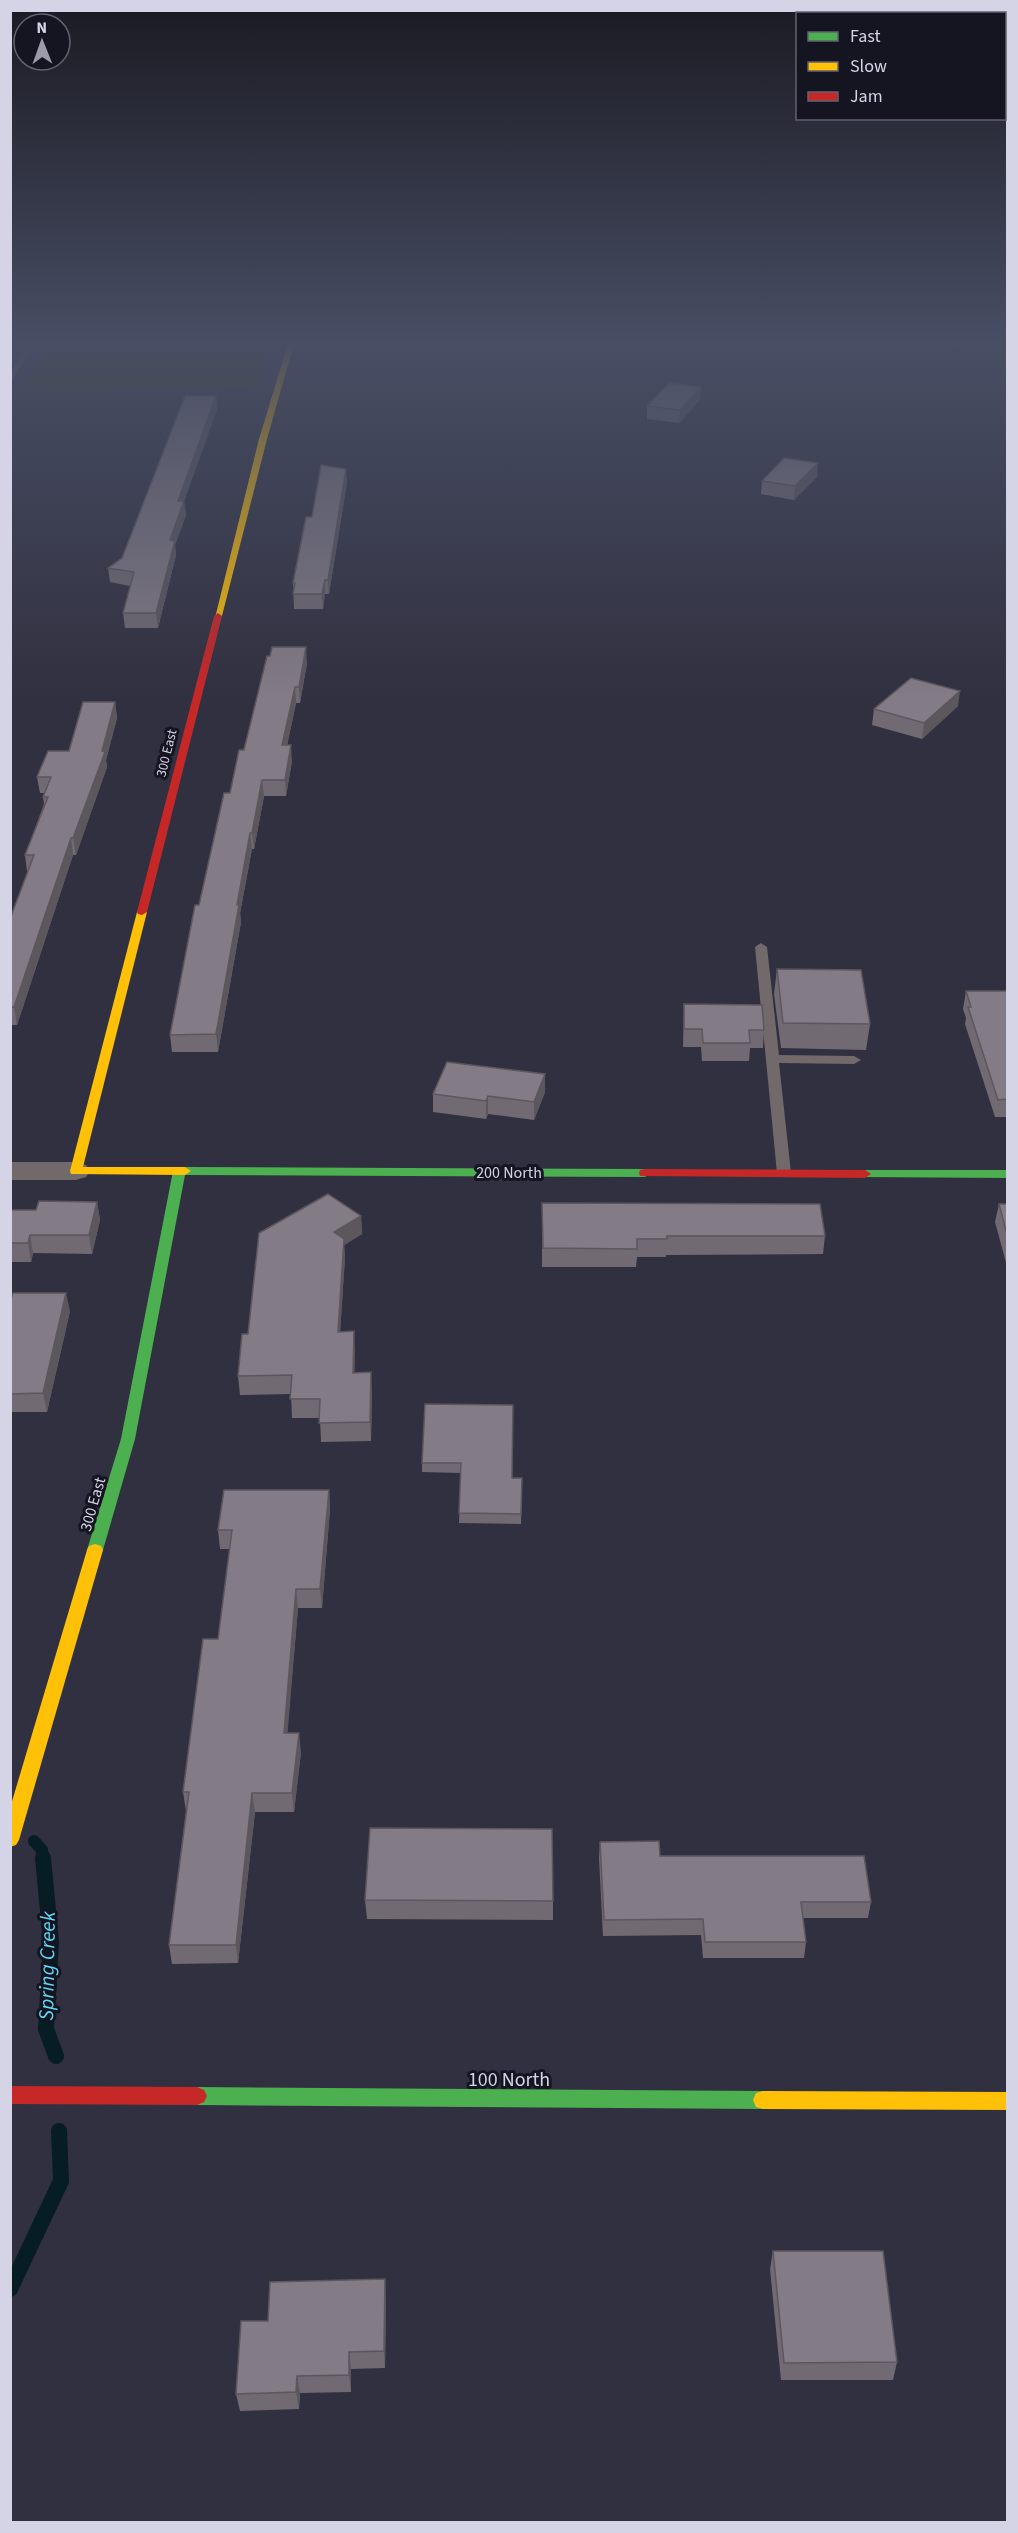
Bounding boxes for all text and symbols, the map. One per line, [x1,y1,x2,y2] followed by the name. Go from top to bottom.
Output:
[12,12,72,72] north arrow
[796,12,1006,120] legend
[36,17,47,39] text: N
[850,24,881,49] text: Fast
[850,54,887,79] text: Slow
[850,84,883,109] text: Jam
[151,727,183,779] street label: 300 East
[476,1162,542,1184] street label: 200 North
[75,1474,111,1534] street label: 300 East
[31,1910,63,2021] water label: Spring Creek
[468,2066,550,2094] street label: 100 North

